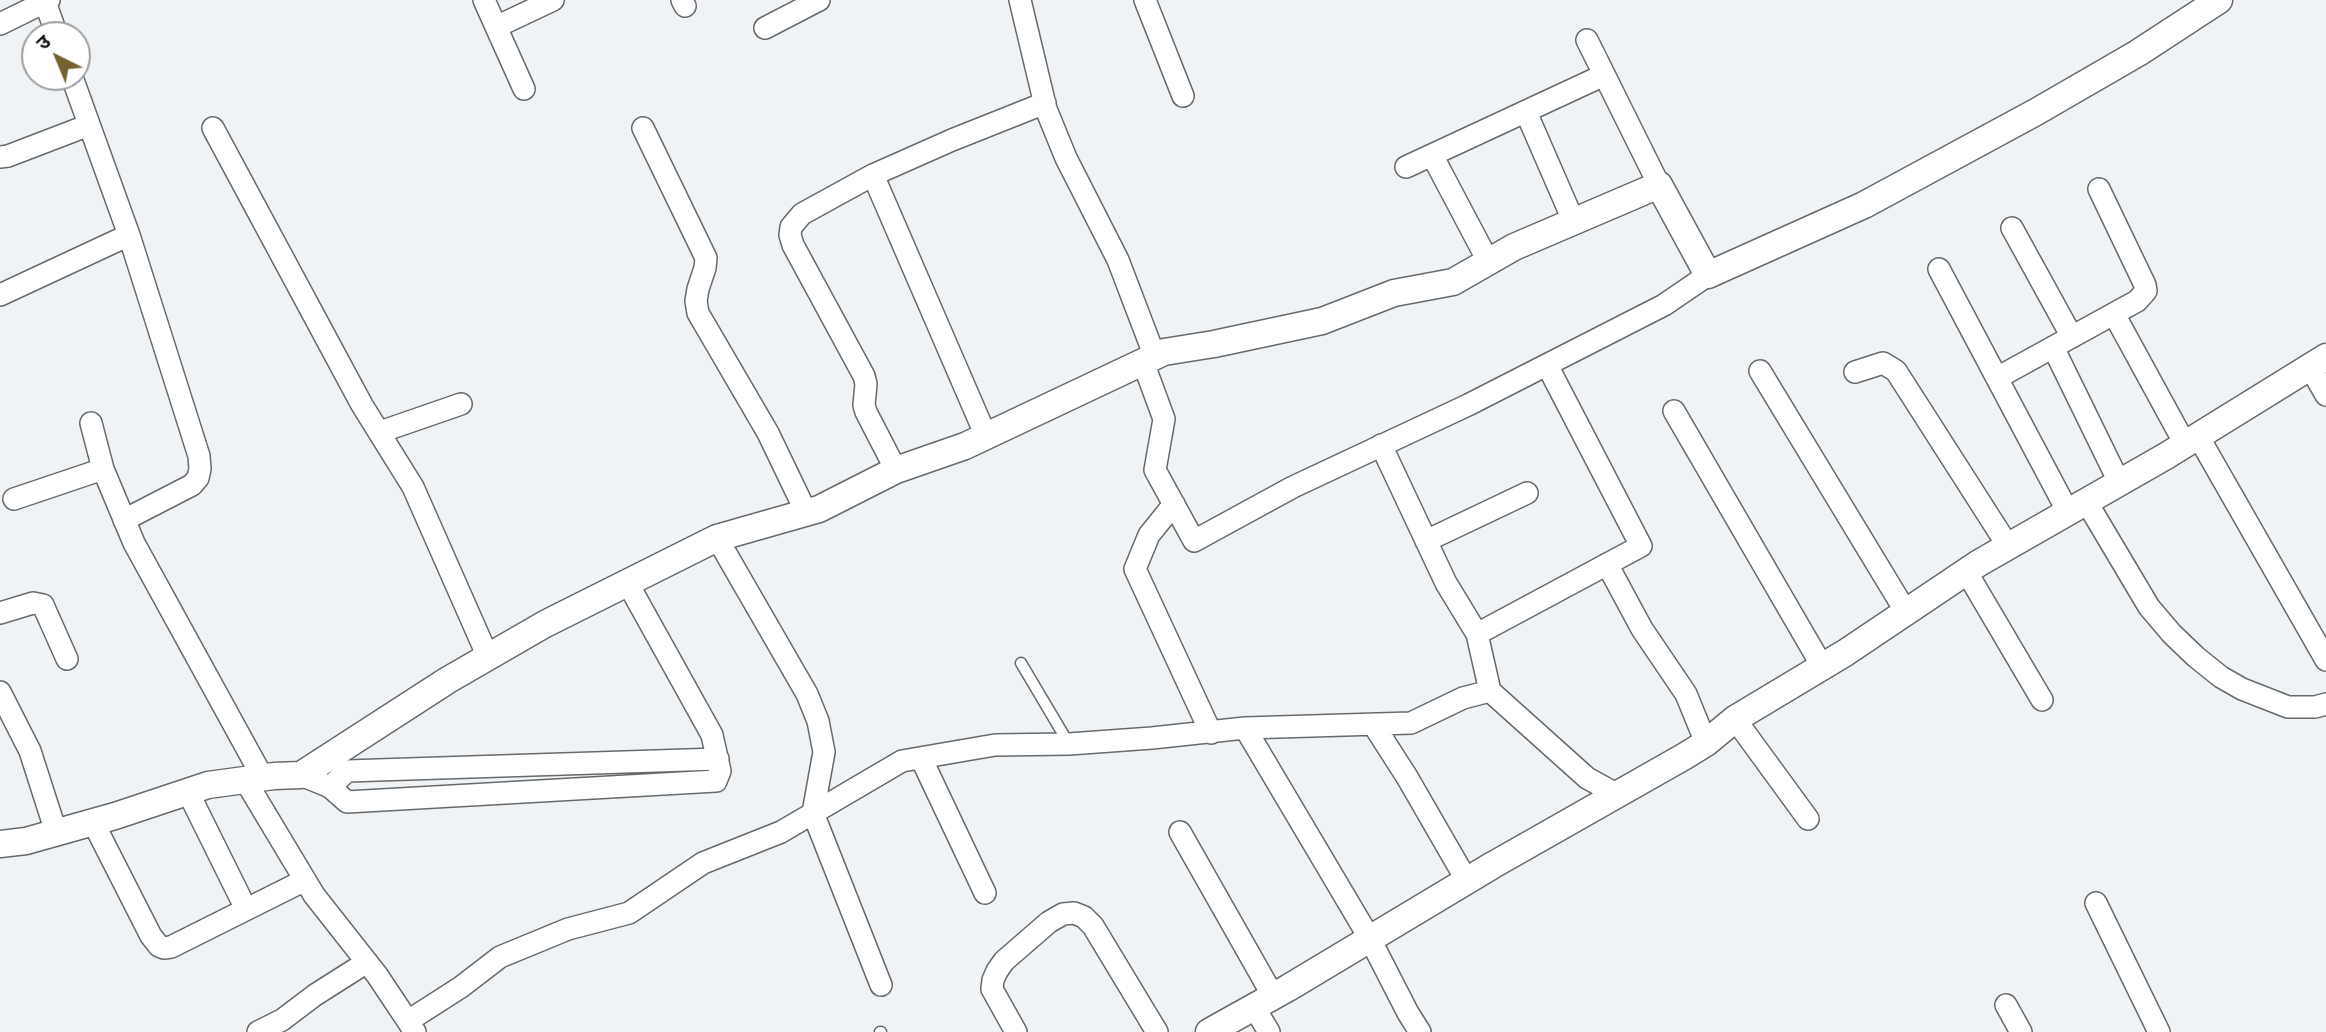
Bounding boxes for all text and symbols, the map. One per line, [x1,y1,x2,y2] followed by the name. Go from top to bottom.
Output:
[21,21,91,91] north arrow
[31,30,55,54] text: उ

